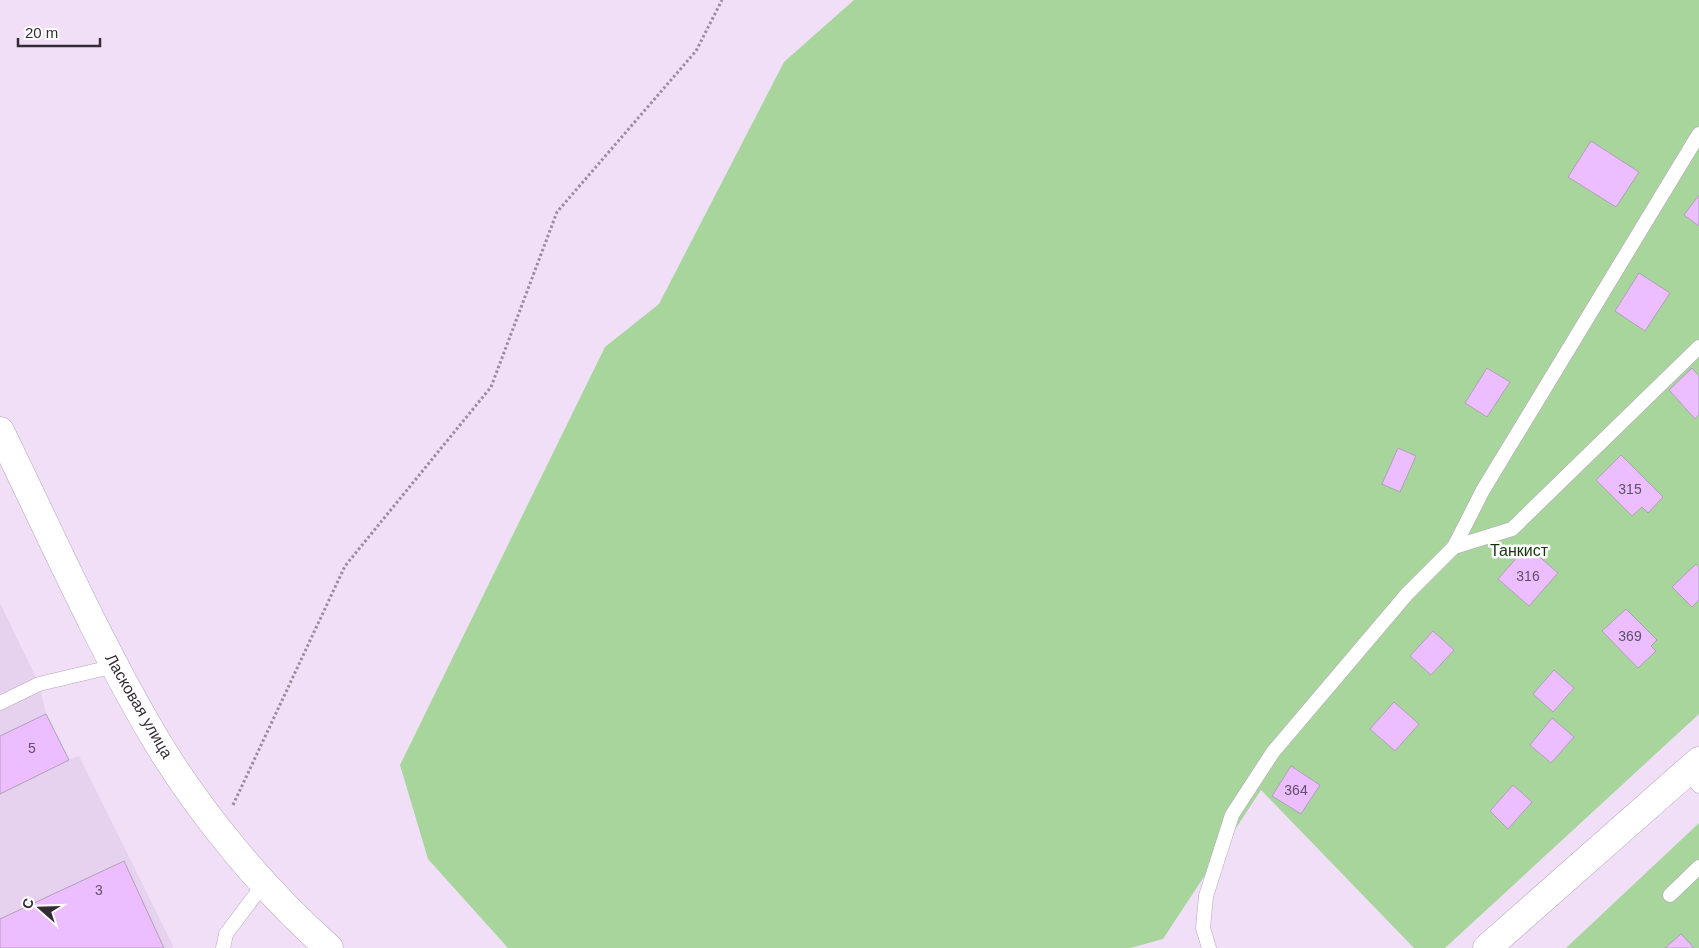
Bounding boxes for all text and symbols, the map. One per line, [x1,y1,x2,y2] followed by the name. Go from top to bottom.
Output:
[18,15,100,47] scale bar
[25,24,58,41] text: 20 m
[1618,481,1642,497] house number: 315
[1490,542,1549,559] park label: Танкист
[1516,568,1540,584] house number: 316
[1618,628,1642,644] house number: 369
[102,651,176,761] street label: Ласковая улица
[28,740,36,756] house number: 5
[1284,782,1308,798] house number: 364
[95,882,103,898] house number: 3
[15,883,65,933] north arrow
[19,896,37,911] text: С

